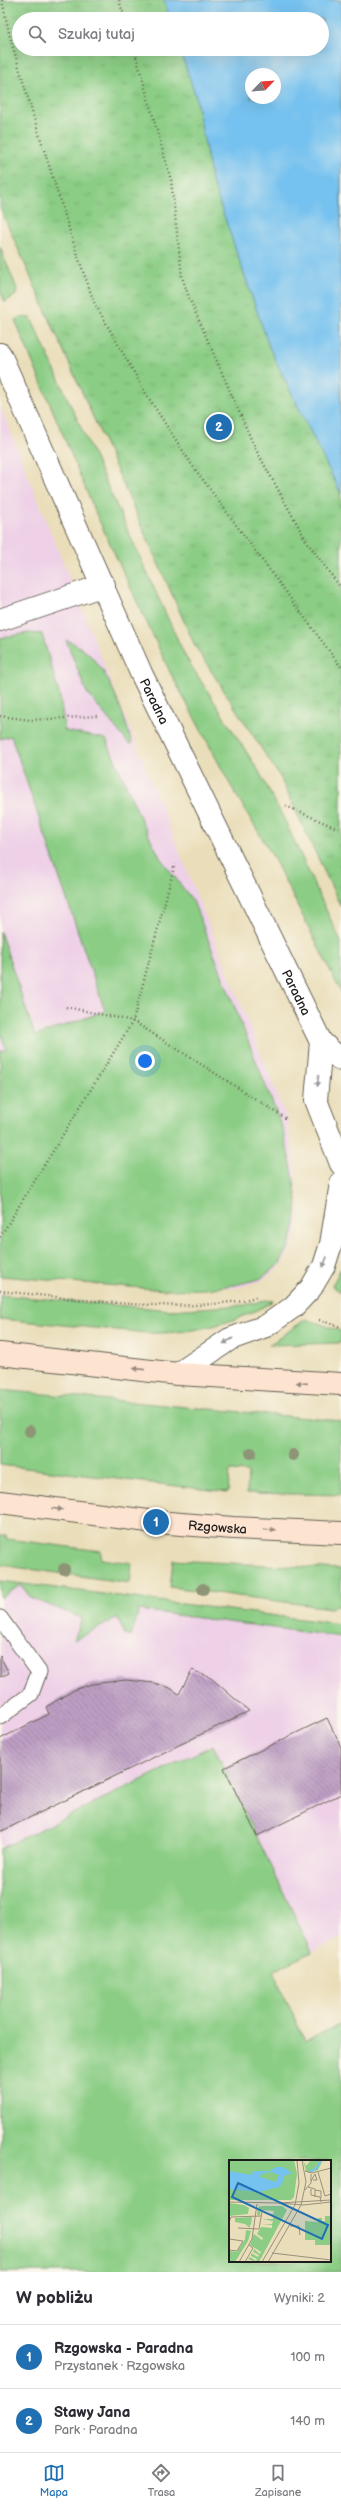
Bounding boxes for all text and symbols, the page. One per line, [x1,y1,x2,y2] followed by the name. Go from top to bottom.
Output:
[12,12,329,56] search box
[26,23,48,45] icon: search
[58,25,135,44] text: Szukaj tutaj
[245,68,281,104] north arrow
[206,412,232,442] pin: 2
[136,676,172,727] street label: Paradna
[278,967,314,1018] street label: Paradna
[135,1051,155,1071] your location
[314,1075,321,1087] one-way arrow
[321,1257,327,1269] one-way arrow
[222,1338,233,1345] one-way arrow
[133,1366,145,1373] one-way arrow
[296,1380,308,1387] one-way arrow
[51,1506,63,1512] one-way arrow
[143,1507,169,1537] pin: 1
[188,1518,247,1538] street label: Rzgowska
[264,1526,276,1533] one-way arrow
[229,2160,331,2262] inset map
[16,2288,93,2308] text: W pobliżu
[274,2290,325,2306] text: Wyniki: 2
[54,2339,193,2358] text: Rzgowska - Paradna
[26,2349,32,2365] text: 1
[290,2349,325,2365] text: 100 m
[54,2358,185,2374] text: Przystanek · Rzgowska
[54,2403,130,2422] text: Stawy Jana
[25,2413,33,2429] text: 2
[290,2413,325,2429] text: 140 m
[54,2422,138,2438] text: Park · Paradna
[40,2462,68,2499] tab: Mapa
[148,2462,175,2499] tab: Trasa
[255,2462,301,2499] tab: Zapisane

